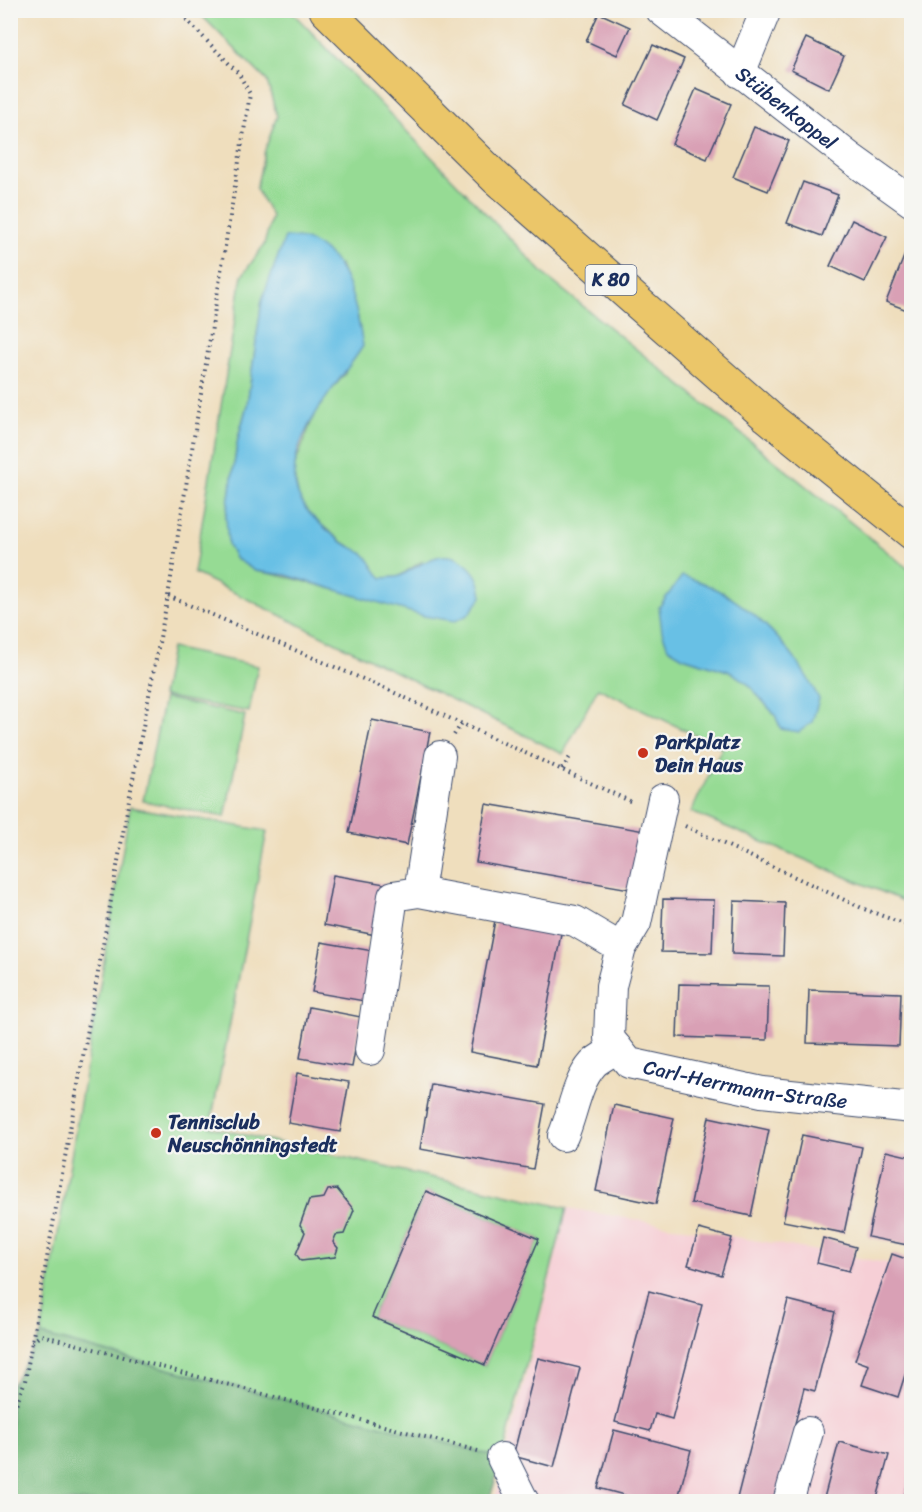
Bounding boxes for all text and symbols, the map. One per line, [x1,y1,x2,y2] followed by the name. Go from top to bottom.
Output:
[728,57,846,160] street label: Stübenkoppel
[586,265,636,295] road number: K 80
[655,725,744,783] place label: Parkplatz Dein Haus
[636,746,650,760] marker: Parkplatz Dein Haus
[640,1049,849,1118] street label: Carl-Herrmann-Straße
[167,1105,338,1163] place label: Tennisclub Neuschönningstedt
[149,1126,163,1140] marker: Tennisclub Neuschönningstedt

